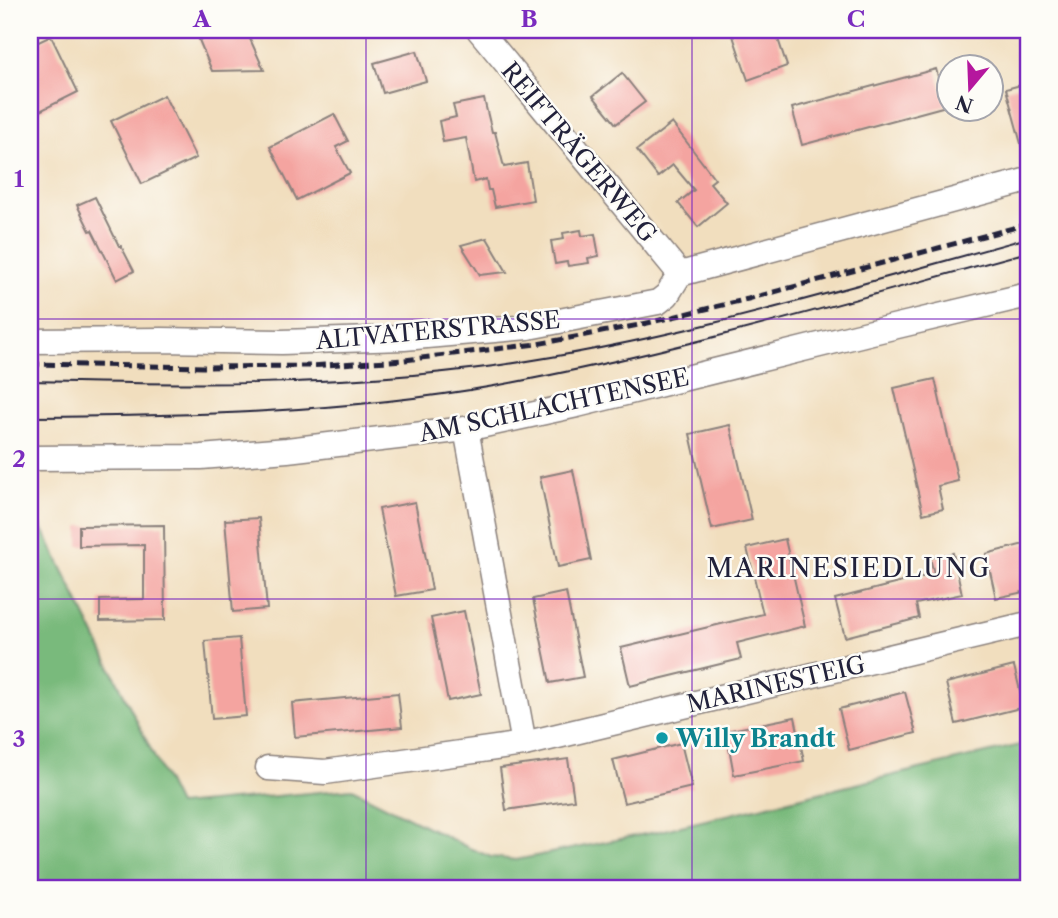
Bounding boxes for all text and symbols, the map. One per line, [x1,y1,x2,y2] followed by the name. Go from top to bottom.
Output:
[192,5,212,33] text: A
[520,5,538,33] text: B
[847,5,865,33] text: C
[936,52,1006,122] north arrow
[495,56,663,248] street label: REIFTRÄGERWEG
[953,90,976,117] text: N
[14,165,25,193] text: 1
[313,305,562,355] street label: ALTVATERSTRASSE
[415,362,692,448] street label: AM SCHLACHTENSEE
[12,445,26,473] text: 2
[707,552,991,584] district label: MARINESIEDLUNG
[684,649,868,719] street label: MARINESTEIG
[675,724,836,753] place label: Willy Brandt
[13,725,26,753] text: 3
[654,730,670,746] marker: Willy Brandt

